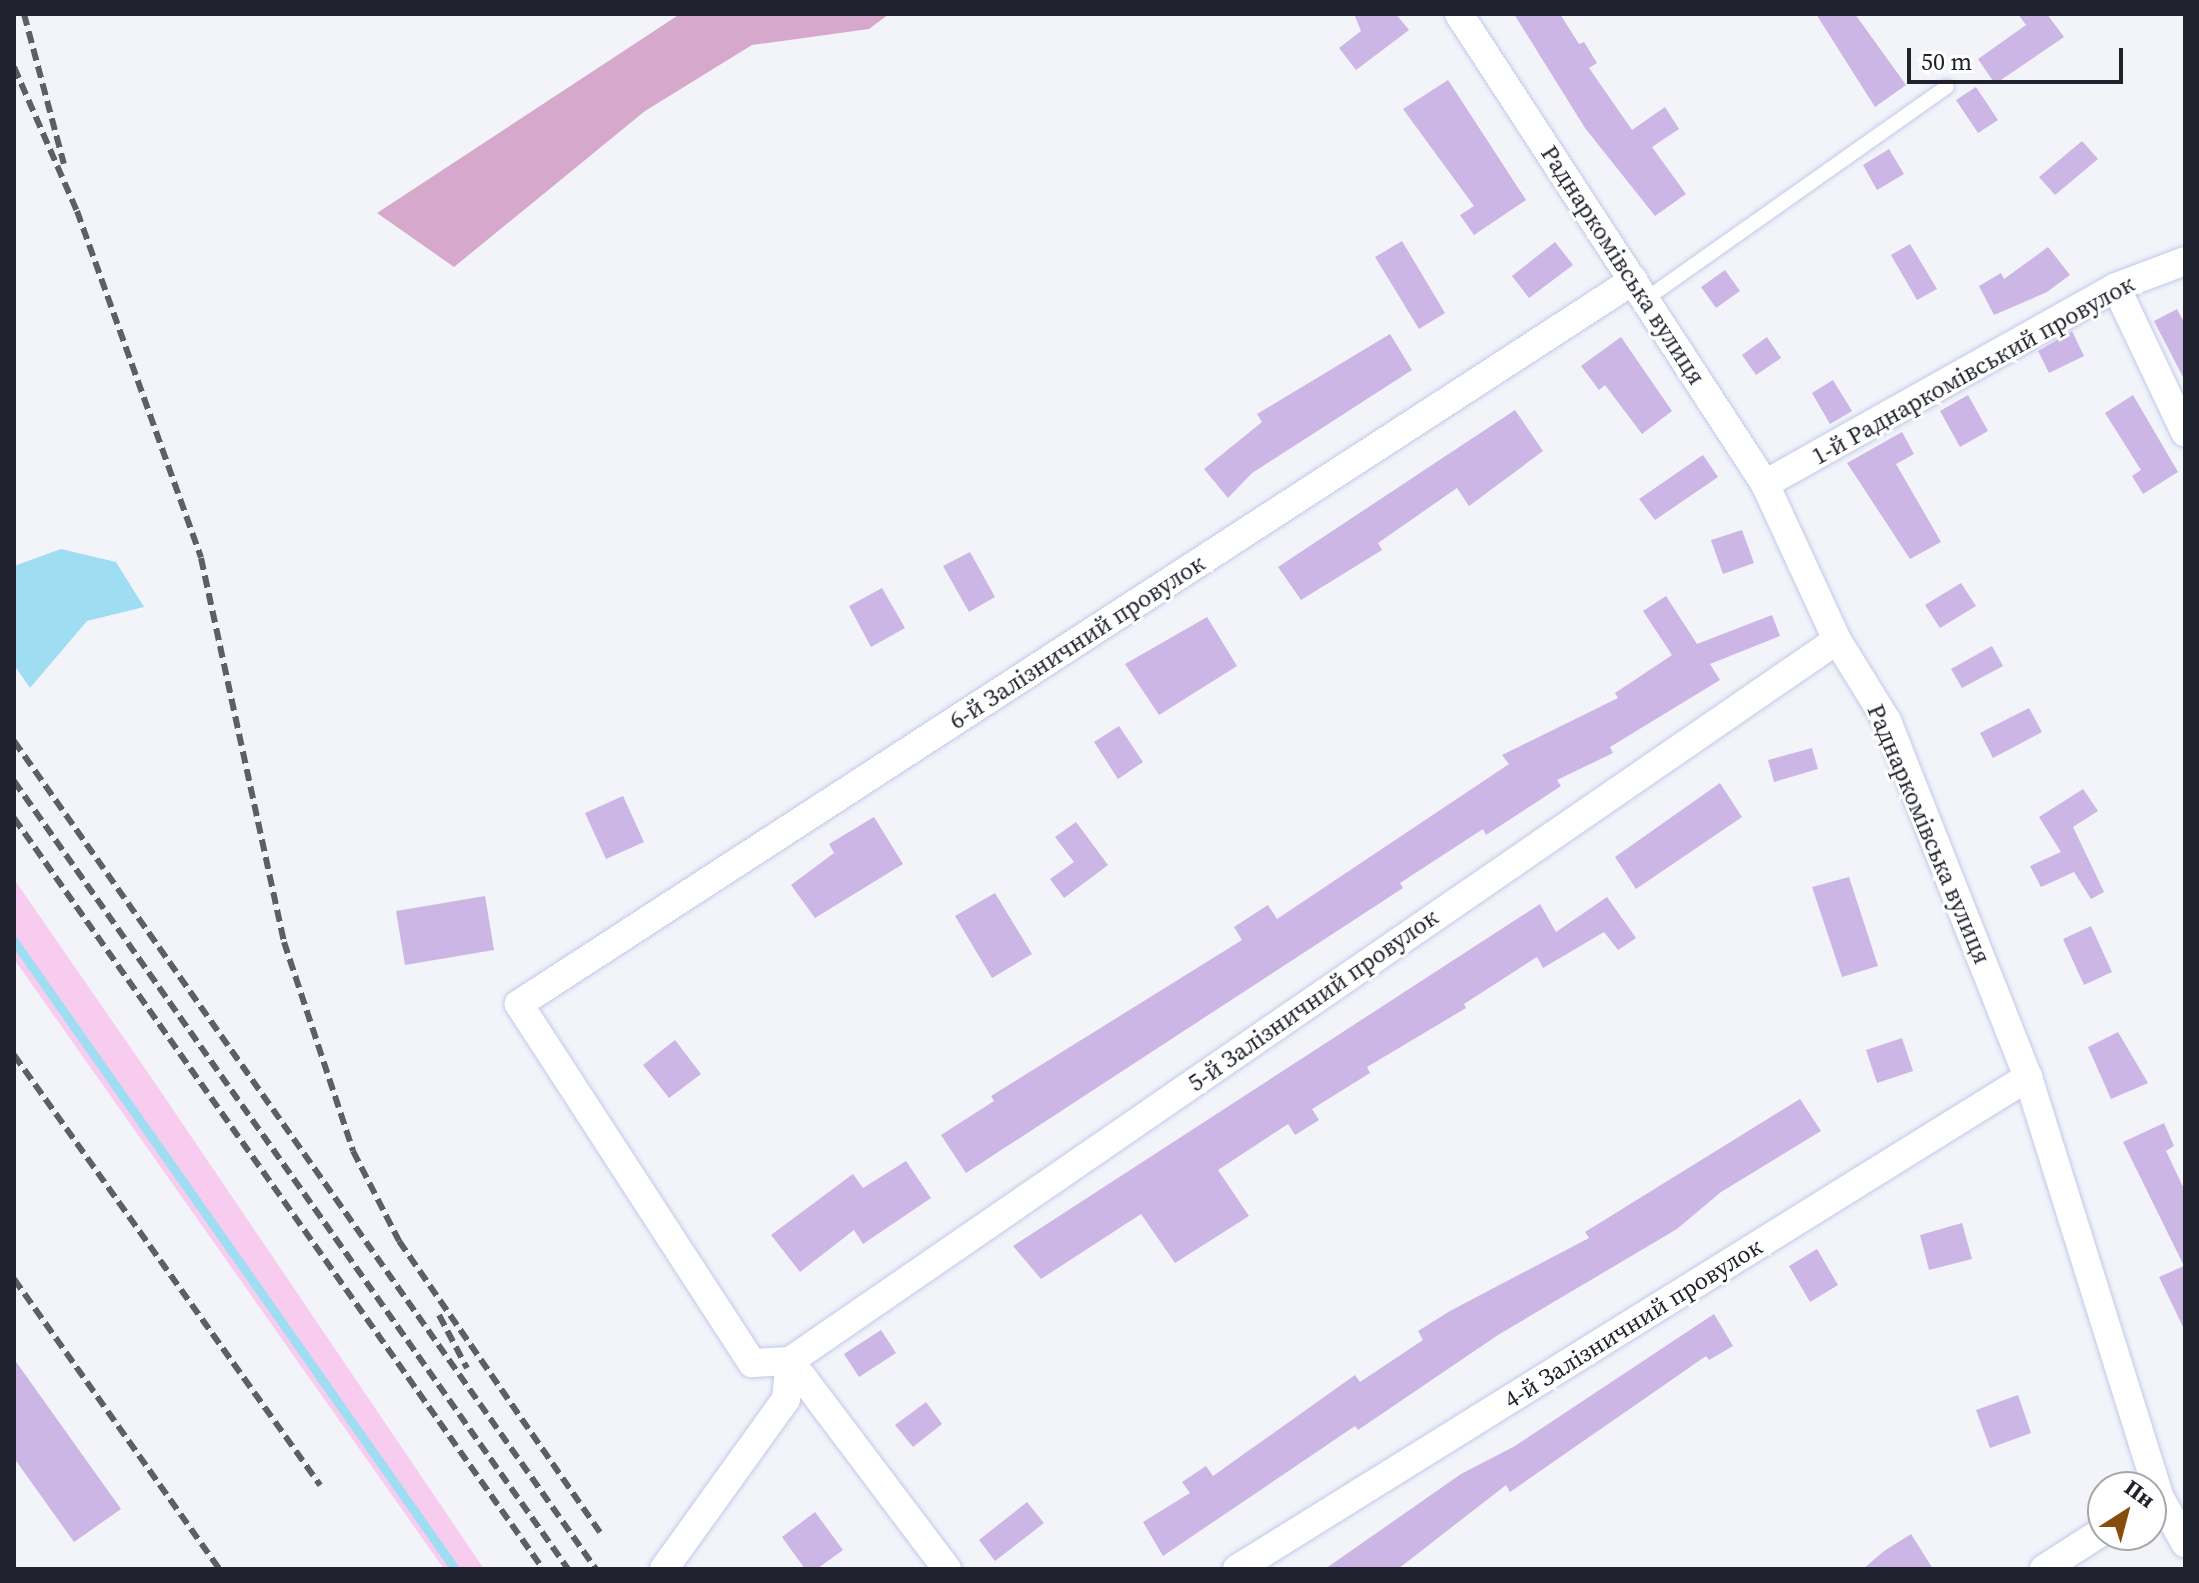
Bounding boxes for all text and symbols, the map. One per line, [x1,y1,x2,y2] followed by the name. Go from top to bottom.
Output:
[1911,32,2127,82] scale bar
[1921,45,1972,78] text: 50 m
[1535,140,1711,390] street label: Раднаркомівська вулиця
[1807,269,2139,471] street label: 1-й Раднаркомівський провулок
[944,549,1210,735] street label: 6-й Залізничний провулок
[1861,700,1997,968] street label: Раднаркомівська вулиця
[1182,903,1444,1097] street label: 5-й Залізничний провулок
[1499,1232,1767,1414] street label: 4-й Залізничний провулок
[2087,1471,2167,1551] north arrow
[2119,1472,2161,1514] text: Пн

